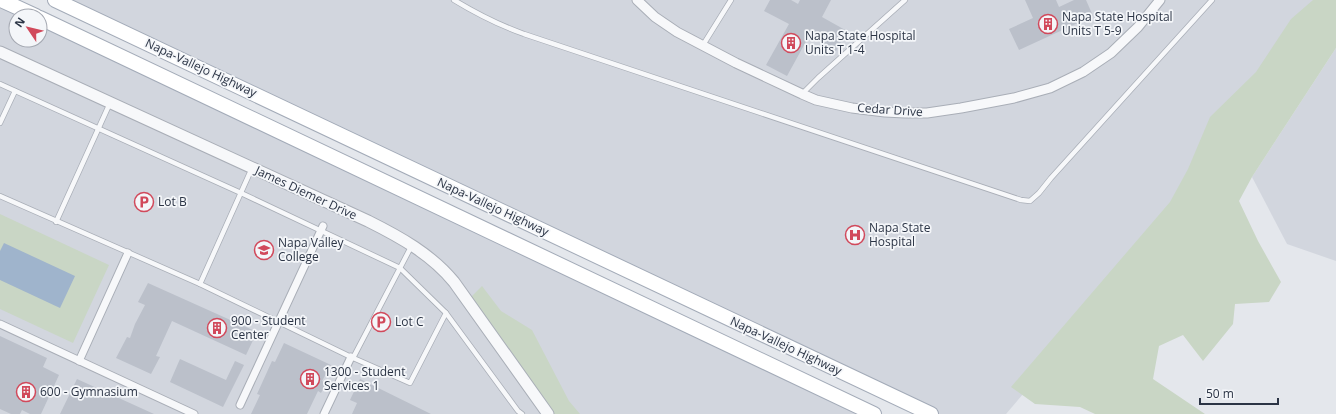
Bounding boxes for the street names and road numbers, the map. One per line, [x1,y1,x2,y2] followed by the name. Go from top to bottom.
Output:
[143,34,261,101] street label: Napa-Vallejo Highway
[857,99,924,120] street label: Cedar Drive
[252,161,360,224] street label: James Diemer Drive
[435,173,553,240] street label: Napa-Vallejo Highway
[728,312,846,379] street label: Napa-Vallejo Highway

